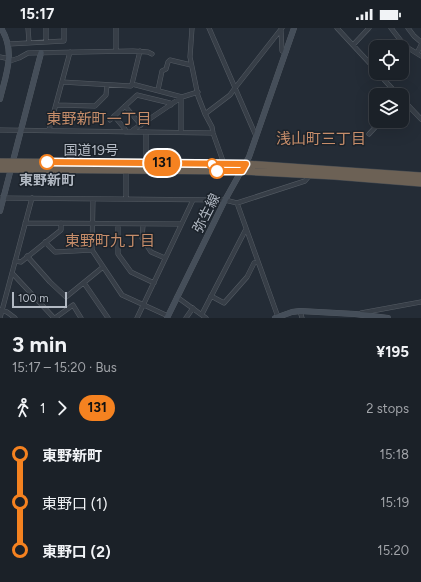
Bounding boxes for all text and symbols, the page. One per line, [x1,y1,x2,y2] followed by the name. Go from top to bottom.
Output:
[20,5,54,23] text: 15:17
[369,40,409,128] map controls
[369,40,409,80] button: locate
[369,88,409,128] button: layers
[46,110,152,128] district label: 東野新町一丁目
[276,130,366,148] district label: 浅山町三丁目
[63,142,119,159] street label: 国道19号
[139,150,185,176] line badge: 131
[39,154,55,170] marker: 東野新町
[152,154,172,171] text: 131
[206,158,218,170] unlabelled marker
[209,163,225,179] unlabelled marker
[19,172,75,189] place label: 東野新町
[189,191,224,236] street label: 弥生線
[65,232,155,250] district label: 東野町九丁目
[12,290,67,309] scale bar
[18,292,49,305] text: 100 m
[12,331,67,358] text: 3 min
[376,343,409,361] text: ¥195
[12,360,117,375] text: 15:17 – 15:20 · Bus
[12,397,34,419] icon: walk
[51,397,73,419] icon: forward
[87,399,107,416] text: 131
[40,401,45,416] text: 1
[366,401,409,416] text: 2 stops
[42,447,102,465] text: 東野新町
[380,447,409,462] text: 15:18
[42,495,107,513] text: 東野口 (1)
[380,495,409,510] text: 15:19
[42,543,111,561] text: 東野口 (2)
[377,543,409,558] text: 15:20

